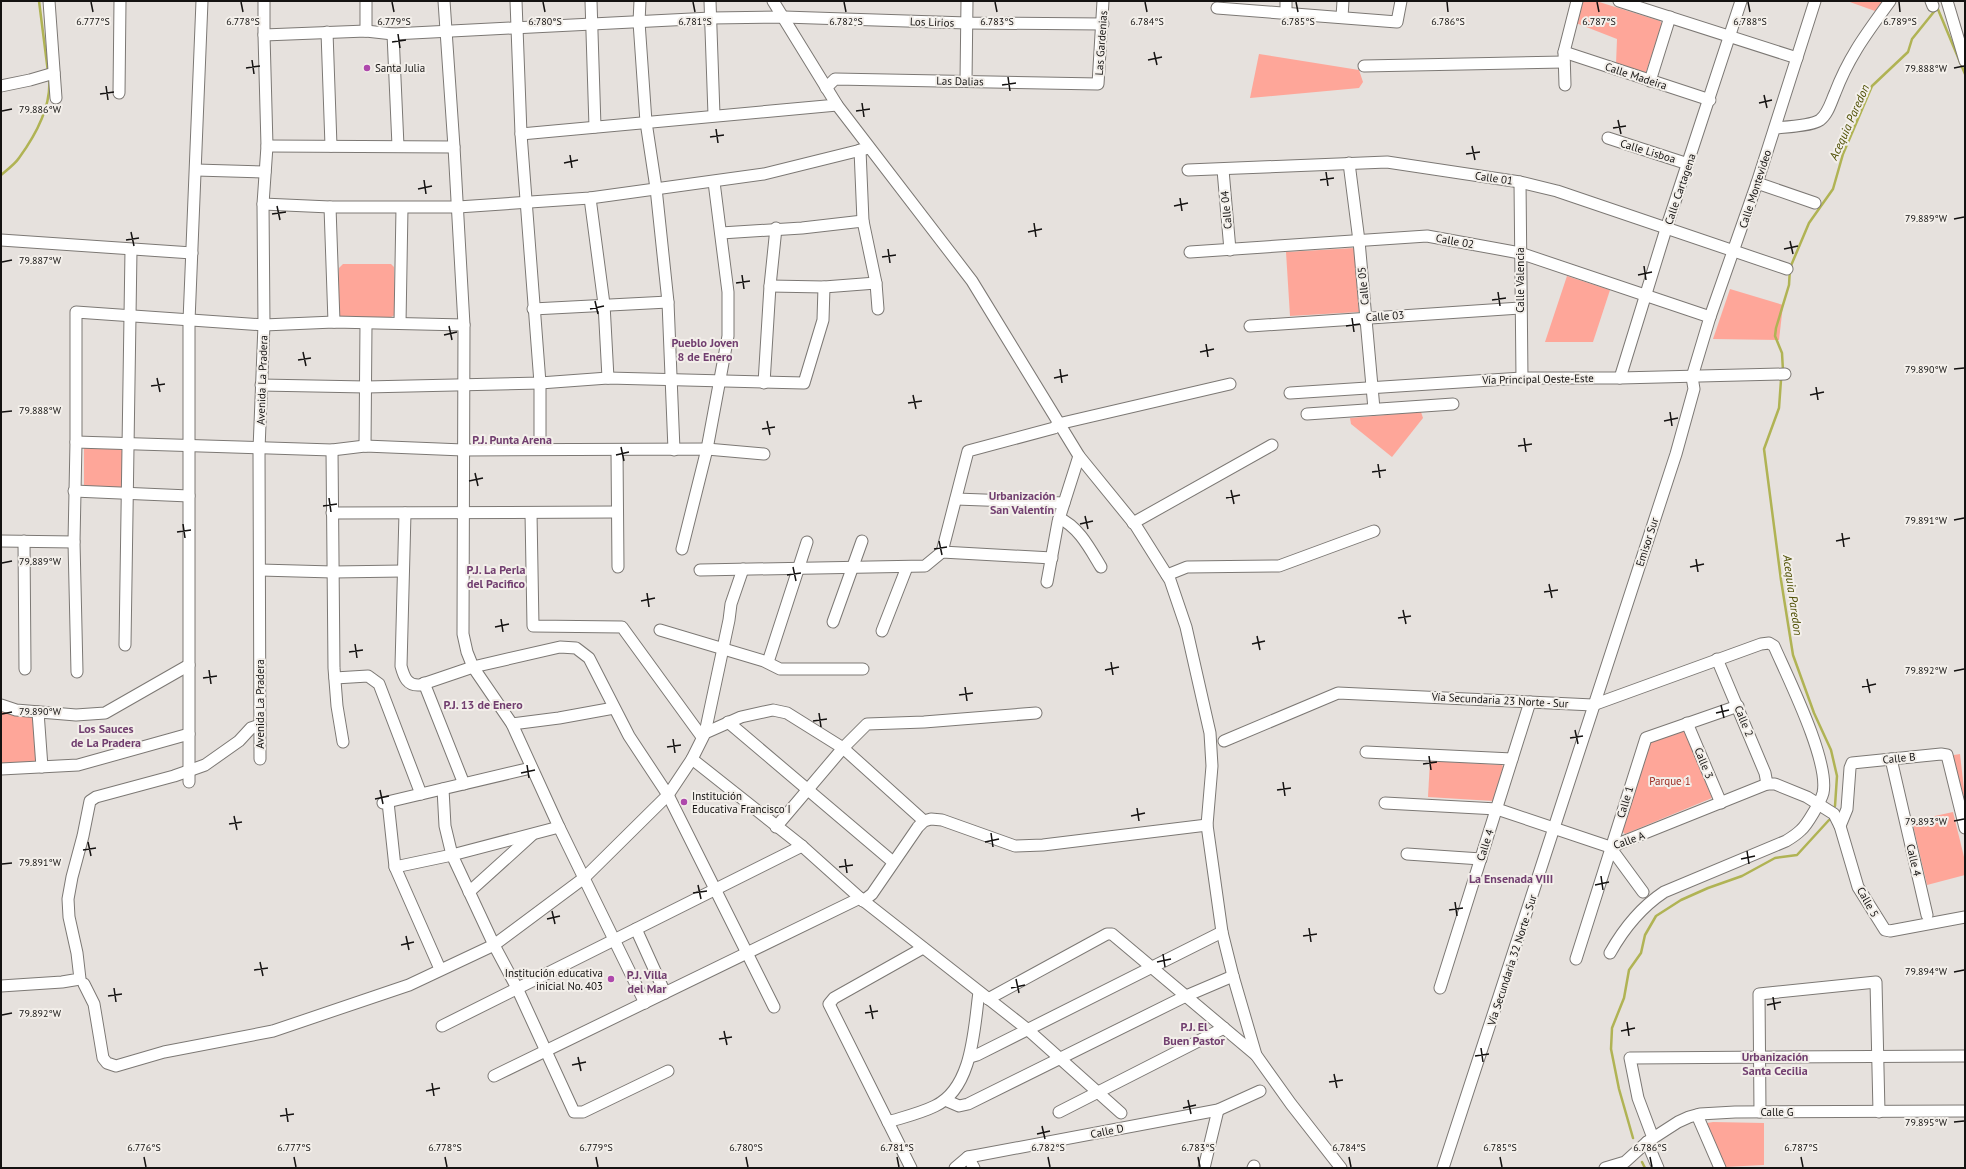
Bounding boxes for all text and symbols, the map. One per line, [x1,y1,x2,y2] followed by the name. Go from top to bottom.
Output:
[1092,10,1110,76] street label: Las Gardenias
[910,14,955,30] street label: Los Lirios
[76,15,110,28] text: 6.777°S
[226,15,260,28] text: 6.778°S
[377,15,411,28] text: 6.779°S
[528,15,562,28] text: 6.780°S
[678,15,712,28] text: 6.781°S
[829,15,863,28] text: 6.782°S
[980,15,1014,28] text: 6.783°S
[1130,15,1164,28] text: 6.784°S
[1281,15,1315,28] text: 6.785°S
[1431,15,1465,28] text: 6.786°S
[1582,15,1616,28] text: 6.787°S
[1733,15,1767,28] text: 6.788°S
[1883,15,1917,28] text: 6.789°S
[1603,59,1669,93] street label: Calle Madeira
[375,61,425,75] place label: Santa Julia
[1905,62,1948,75] text: 79.888°W
[362,63,372,73] marker: Santa Julia
[936,74,984,88] street label: Las Dalias
[1825,82,1872,163] water label: Acequia Paredon
[19,103,62,116] text: 79.886°W
[1619,136,1677,166] street label: Calle Lisboa
[1736,148,1774,230] street label: Calle Montevideo
[1661,152,1699,226] street label: Calle Cartagena
[1474,168,1514,188] street label: Calle 01
[1217,190,1235,230] street label: Calle 04
[1905,212,1948,225] text: 79.889°W
[1435,231,1475,251] street label: Calle 02
[1513,247,1527,313] street label: Calle Valencia
[19,254,62,267] text: 79.887°W
[1354,266,1372,306] street label: Calle 05
[1365,308,1405,324] street label: Calle 03
[253,335,271,425] street label: Avenida La Pradera
[671,335,739,364] district label: Pueblo Joven 8 de Enero
[1905,363,1948,376] text: 79.890°W
[1481,371,1594,387] street label: Vía Principal Oeste-Este
[19,404,62,417] text: 79.888°W
[472,432,552,447] district label: P.J. Punta Arena
[989,488,1055,517] district label: Urbanización San Valentín
[1905,514,1948,527] text: 79.891°W
[1633,516,1662,568] street label: Emisor Sur
[1780,553,1806,636] water label: Acequia Paredon
[19,555,62,568] text: 79.889°W
[467,562,526,591] district label: P.J. La Perla del Pacifico
[253,659,267,749] street label: Avenida La Pradera
[1905,664,1948,677] text: 79.892°W
[1430,689,1569,711] street label: Vía Secundaria 23 Norte - Sur
[443,697,523,712] district label: P.J. 13 de Enero
[1731,703,1757,739] street label: Calle 2
[19,705,62,718] text: 79.890°W
[71,721,141,750] district label: Los Sauces de La Pradera
[1691,745,1717,781] street label: Calle 3
[1882,749,1916,767] street label: Calle B
[1649,774,1691,788] park label: Parque 1
[1614,784,1636,820] street label: Calle 1
[692,789,791,816] place label: Institución Educativa Francisco I
[679,797,689,807] marker: Institución Educativa Francisco I
[1905,815,1948,828] text: 79.893°W
[1473,827,1497,863] street label: Calle 4
[1611,828,1647,852] street label: Calle A
[1904,843,1924,877] street label: Calle 4
[19,856,62,869] text: 79.891°W
[1469,871,1553,886] district label: La Ensenada VIII
[1854,884,1882,920] street label: Calle 5
[1484,893,1540,1028] street label: Vía Secundaria 32 Norte - Sur
[1905,965,1948,978] text: 79.894°W
[505,966,603,993] place label: Institución educativa inicial No. 403
[627,967,667,996] district label: P.J. Villa del Mar
[606,974,616,984] marker: Institución educativa inicial No. 403
[19,1007,62,1020] text: 79.892°W
[1163,1019,1226,1048] district label: P.J. El Buen Pastor
[1742,1049,1808,1078] district label: Urbanización Santa Cecilia
[1760,1105,1794,1119] street label: Calle G
[1905,1116,1948,1129] text: 79.895°W
[1089,1121,1125,1141] street label: Calle D
[127,1141,161,1154] text: 6.776°S
[277,1141,311,1154] text: 6.777°S
[428,1141,462,1154] text: 6.778°S
[579,1141,613,1154] text: 6.779°S
[729,1141,763,1154] text: 6.780°S
[880,1141,914,1154] text: 6.781°S
[1031,1141,1065,1154] text: 6.782°S
[1181,1141,1215,1154] text: 6.783°S
[1332,1141,1366,1154] text: 6.784°S
[1483,1141,1517,1154] text: 6.785°S
[1633,1141,1667,1154] text: 6.786°S
[1784,1141,1818,1154] text: 6.787°S

